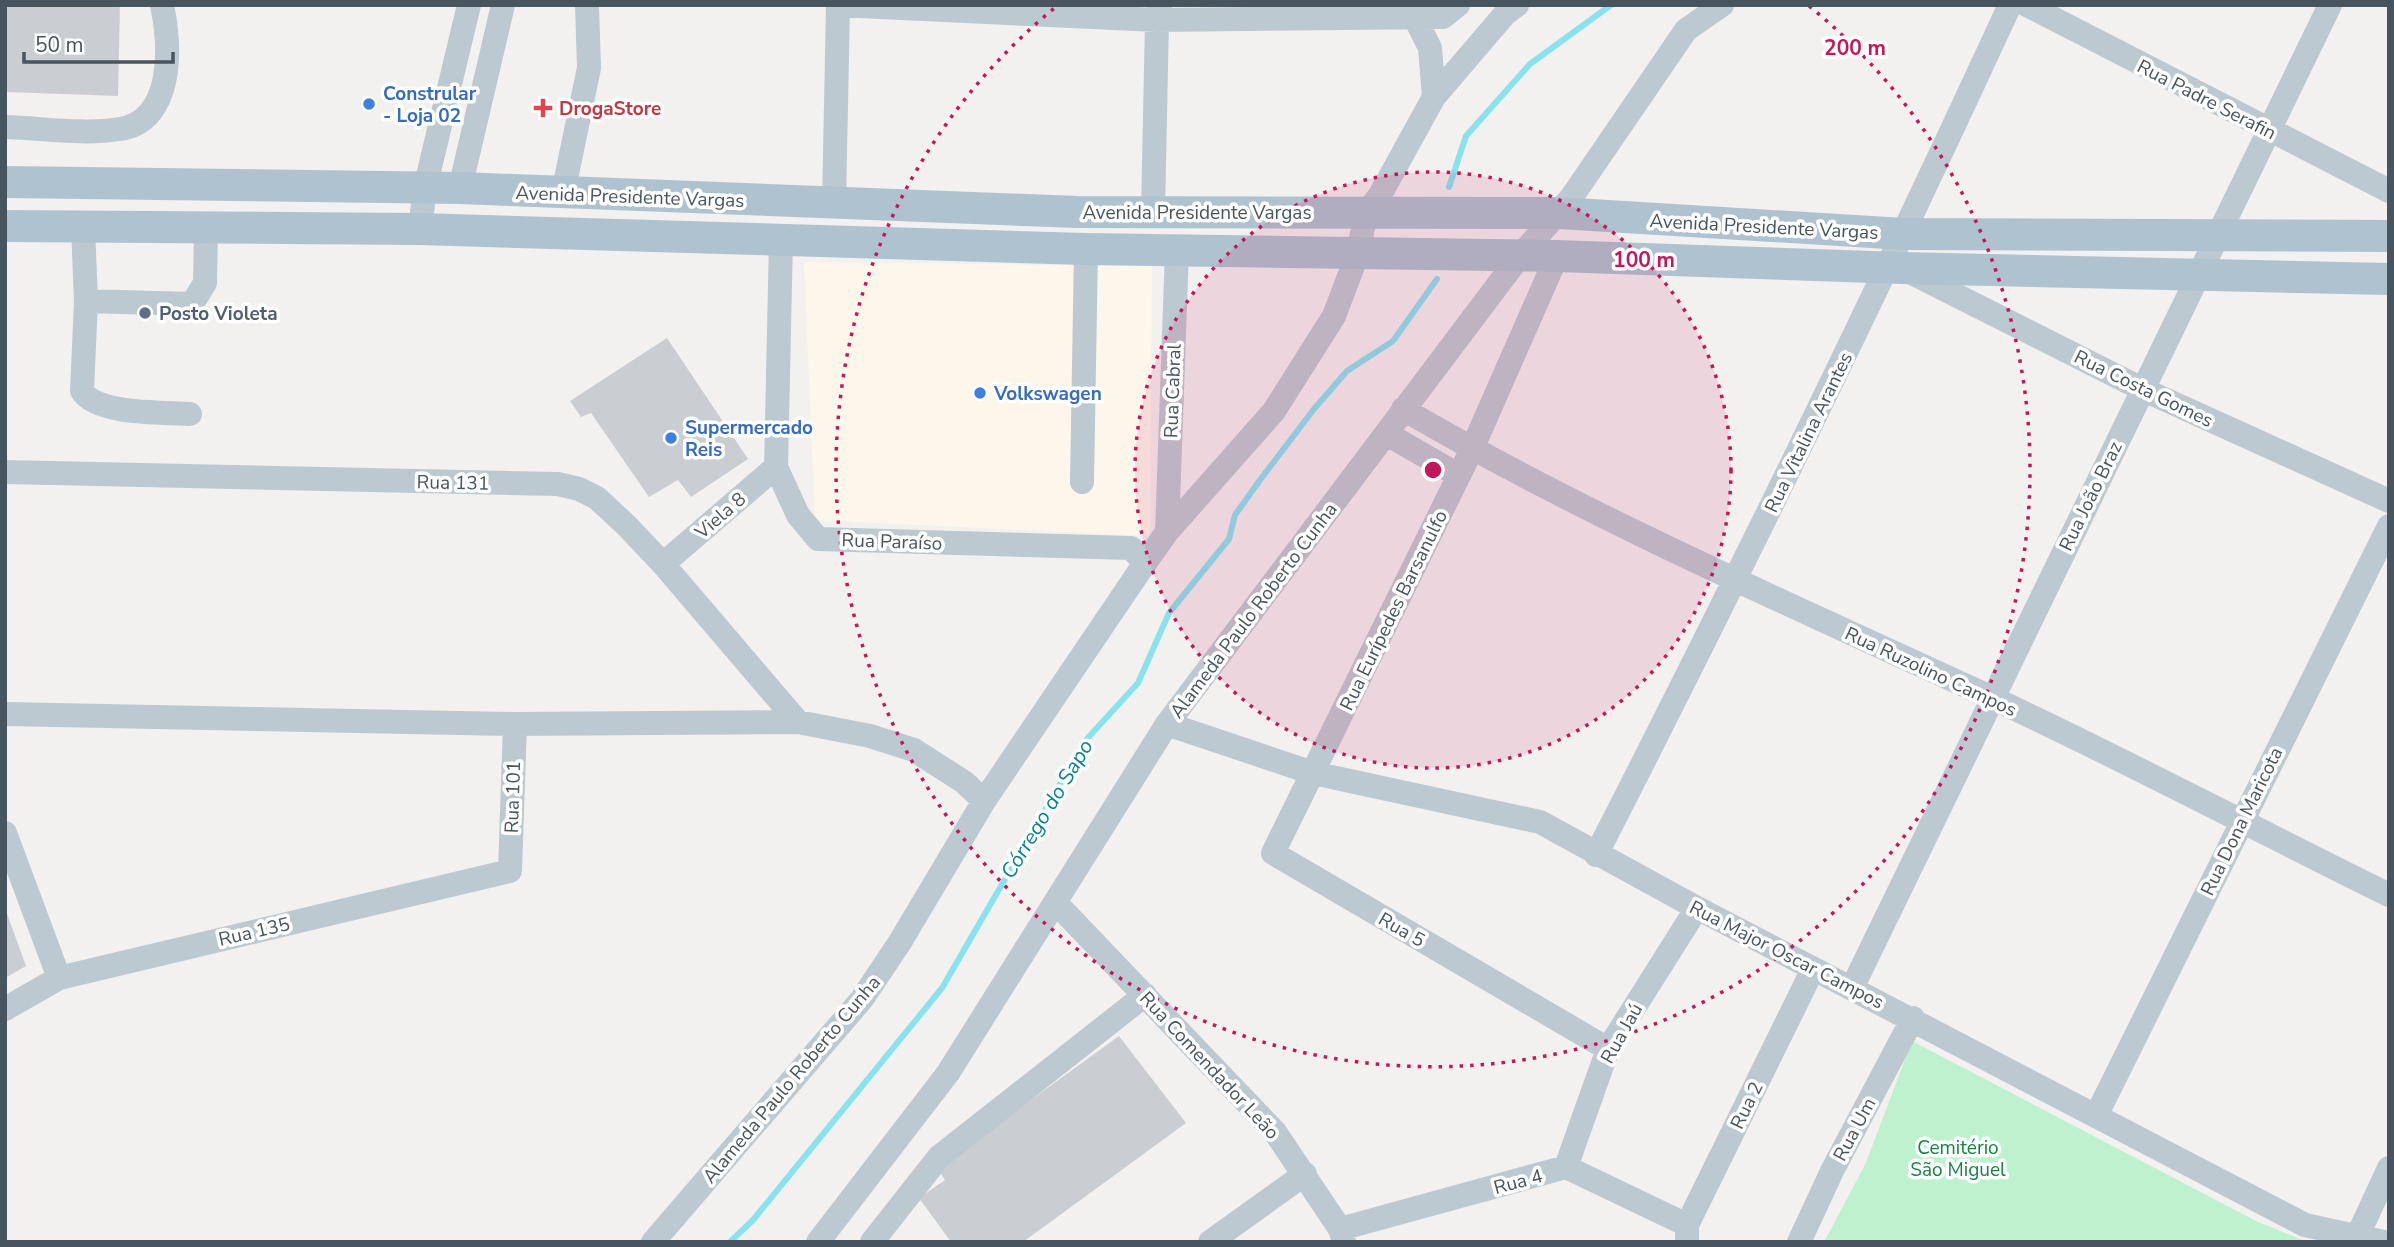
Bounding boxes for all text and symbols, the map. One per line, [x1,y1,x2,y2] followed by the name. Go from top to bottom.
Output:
[24,21,173,65] scale bar
[35,31,84,59] text: 50 m
[1824,34,1886,62] text: 200 m
[2133,54,2280,146] street label: Rua Padre Serafin
[383,81,477,129] place label: Constrular - Loja 02
[361,96,377,112] marker: Constrular - Loja 02
[559,96,661,122] place label: DrogaStore
[533,98,553,118] marker: DrogaStore
[515,180,745,214] street label: Avenida Presidente Vargas
[1082,200,1312,226] street label: Avenida Presidente Vargas
[1649,208,1879,246] street label: Avenida Presidente Vargas
[1613,246,1675,274] text: 100 m
[159,301,278,327] place label: Posto Violeta
[137,305,153,321] marker: Posto Violeta
[1158,343,1188,439] street label: Rua Cabral
[2070,344,2217,434] street label: Rua Costa Gomes
[1759,348,1859,517] street label: Rua Vitalina Arantes
[993,381,1102,407] place label: Volkswagen
[972,385,988,401] marker: Volkswagen
[685,415,813,463] place label: Supermercado Reis
[663,430,679,446] marker: Supermercado Reis
[2053,437,2129,556] street label: Rua João Braz
[1421,458,1445,482] centre of rings
[416,469,489,497] street label: Rua 131
[689,486,752,546] street label: Viela 8
[1164,497,1344,724] street label: Alameda Paulo Roberto Cunha
[1334,506,1454,715] street label: Rua Eurípedes Barsanulfo
[841,527,943,557] street label: Rua Paraíso
[1840,621,2021,723] street label: Rua Ruzolino Campos
[994,734,1100,884] water label: Córrego do Sapo
[2195,743,2289,900] street label: Rua Dona Maricota
[499,760,527,834] street label: Rua 101
[1685,894,1888,1015] street label: Rua Major Oscar Campos
[1373,906,1430,954] street label: Rua 5
[216,911,292,953] street label: Rua 135
[697,970,886,1189] street label: Alameda Paulo Roberto Cunha
[1134,986,1285,1145] street label: Rua Comendador Leão
[1595,999,1649,1068] street label: Rua Jaú
[1724,1077,1769,1133] street label: Rua 2
[1827,1093,1882,1166] street label: Rua Um
[1910,1135,2006,1183] park label: Cemitério São Miguel
[1491,1163,1546,1201] street label: Rua 4

